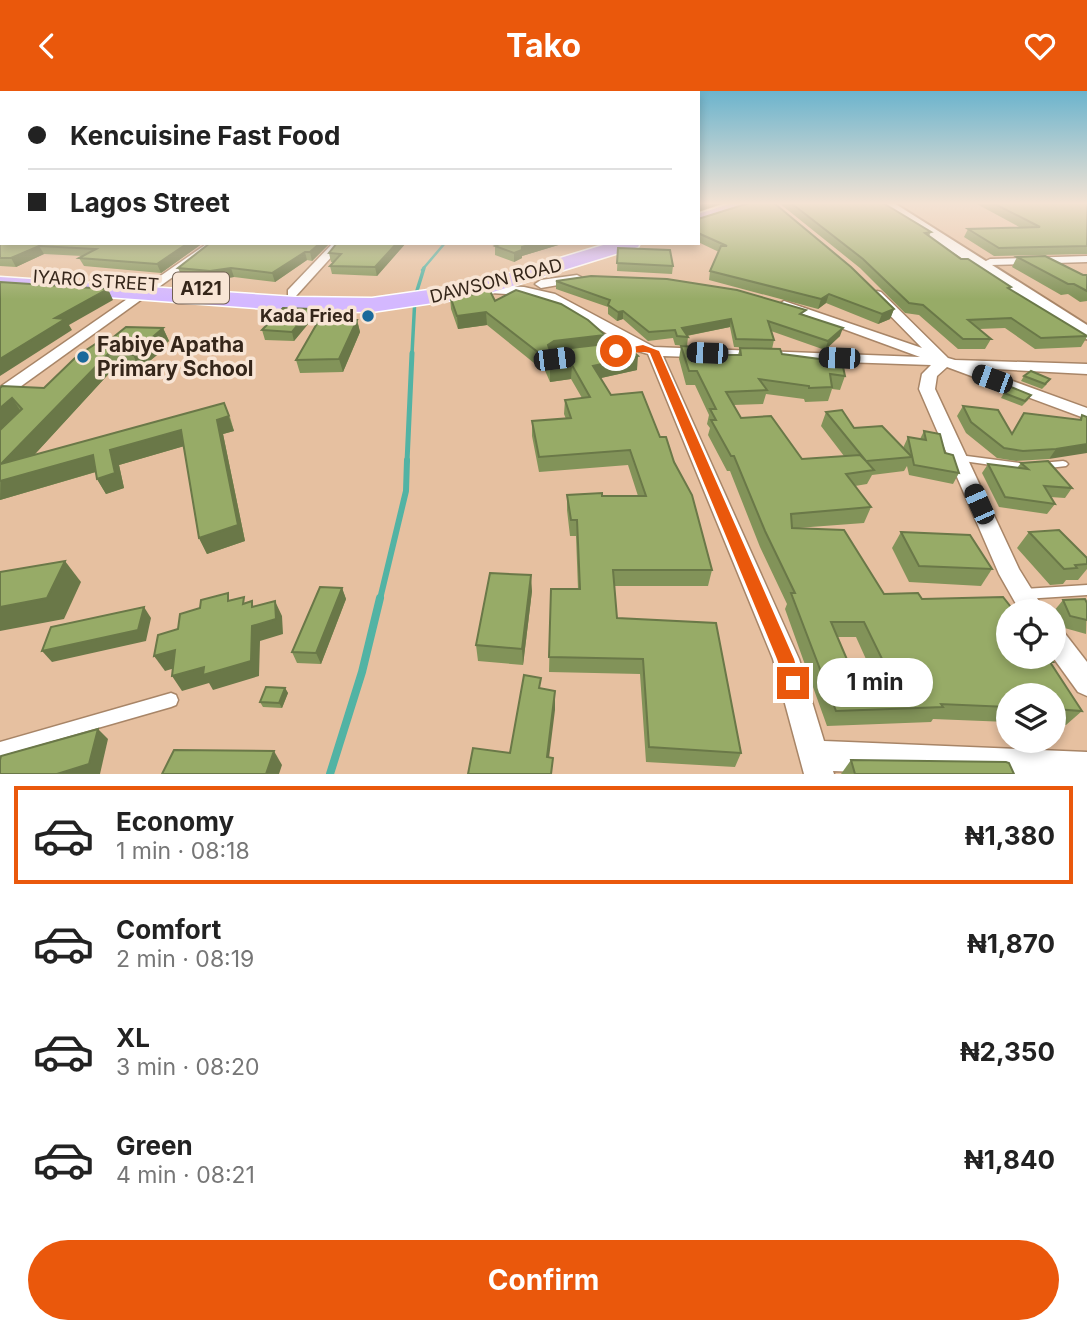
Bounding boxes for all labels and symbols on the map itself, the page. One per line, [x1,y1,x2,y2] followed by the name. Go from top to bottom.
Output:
[428,254,564,307] street label: DAWSON ROAD
[32,266,160,295] street label: IYARO STREET
[173,273,229,303] road number: A121
[260,305,354,326] place label: Kada Fried
[360,308,376,324] marker: Kada Fried
[97,332,254,381] place label: Fabiye Apatha Primary School
[600,335,632,367] route start
[686,342,729,364] car
[532,346,577,372] car
[818,347,861,369] car
[75,349,91,365] marker: Fabiye Apatha Primary School
[969,362,1016,396] car
[961,481,998,527] car
[818,659,933,707] callout: 1 min
[777,667,809,699] route end

